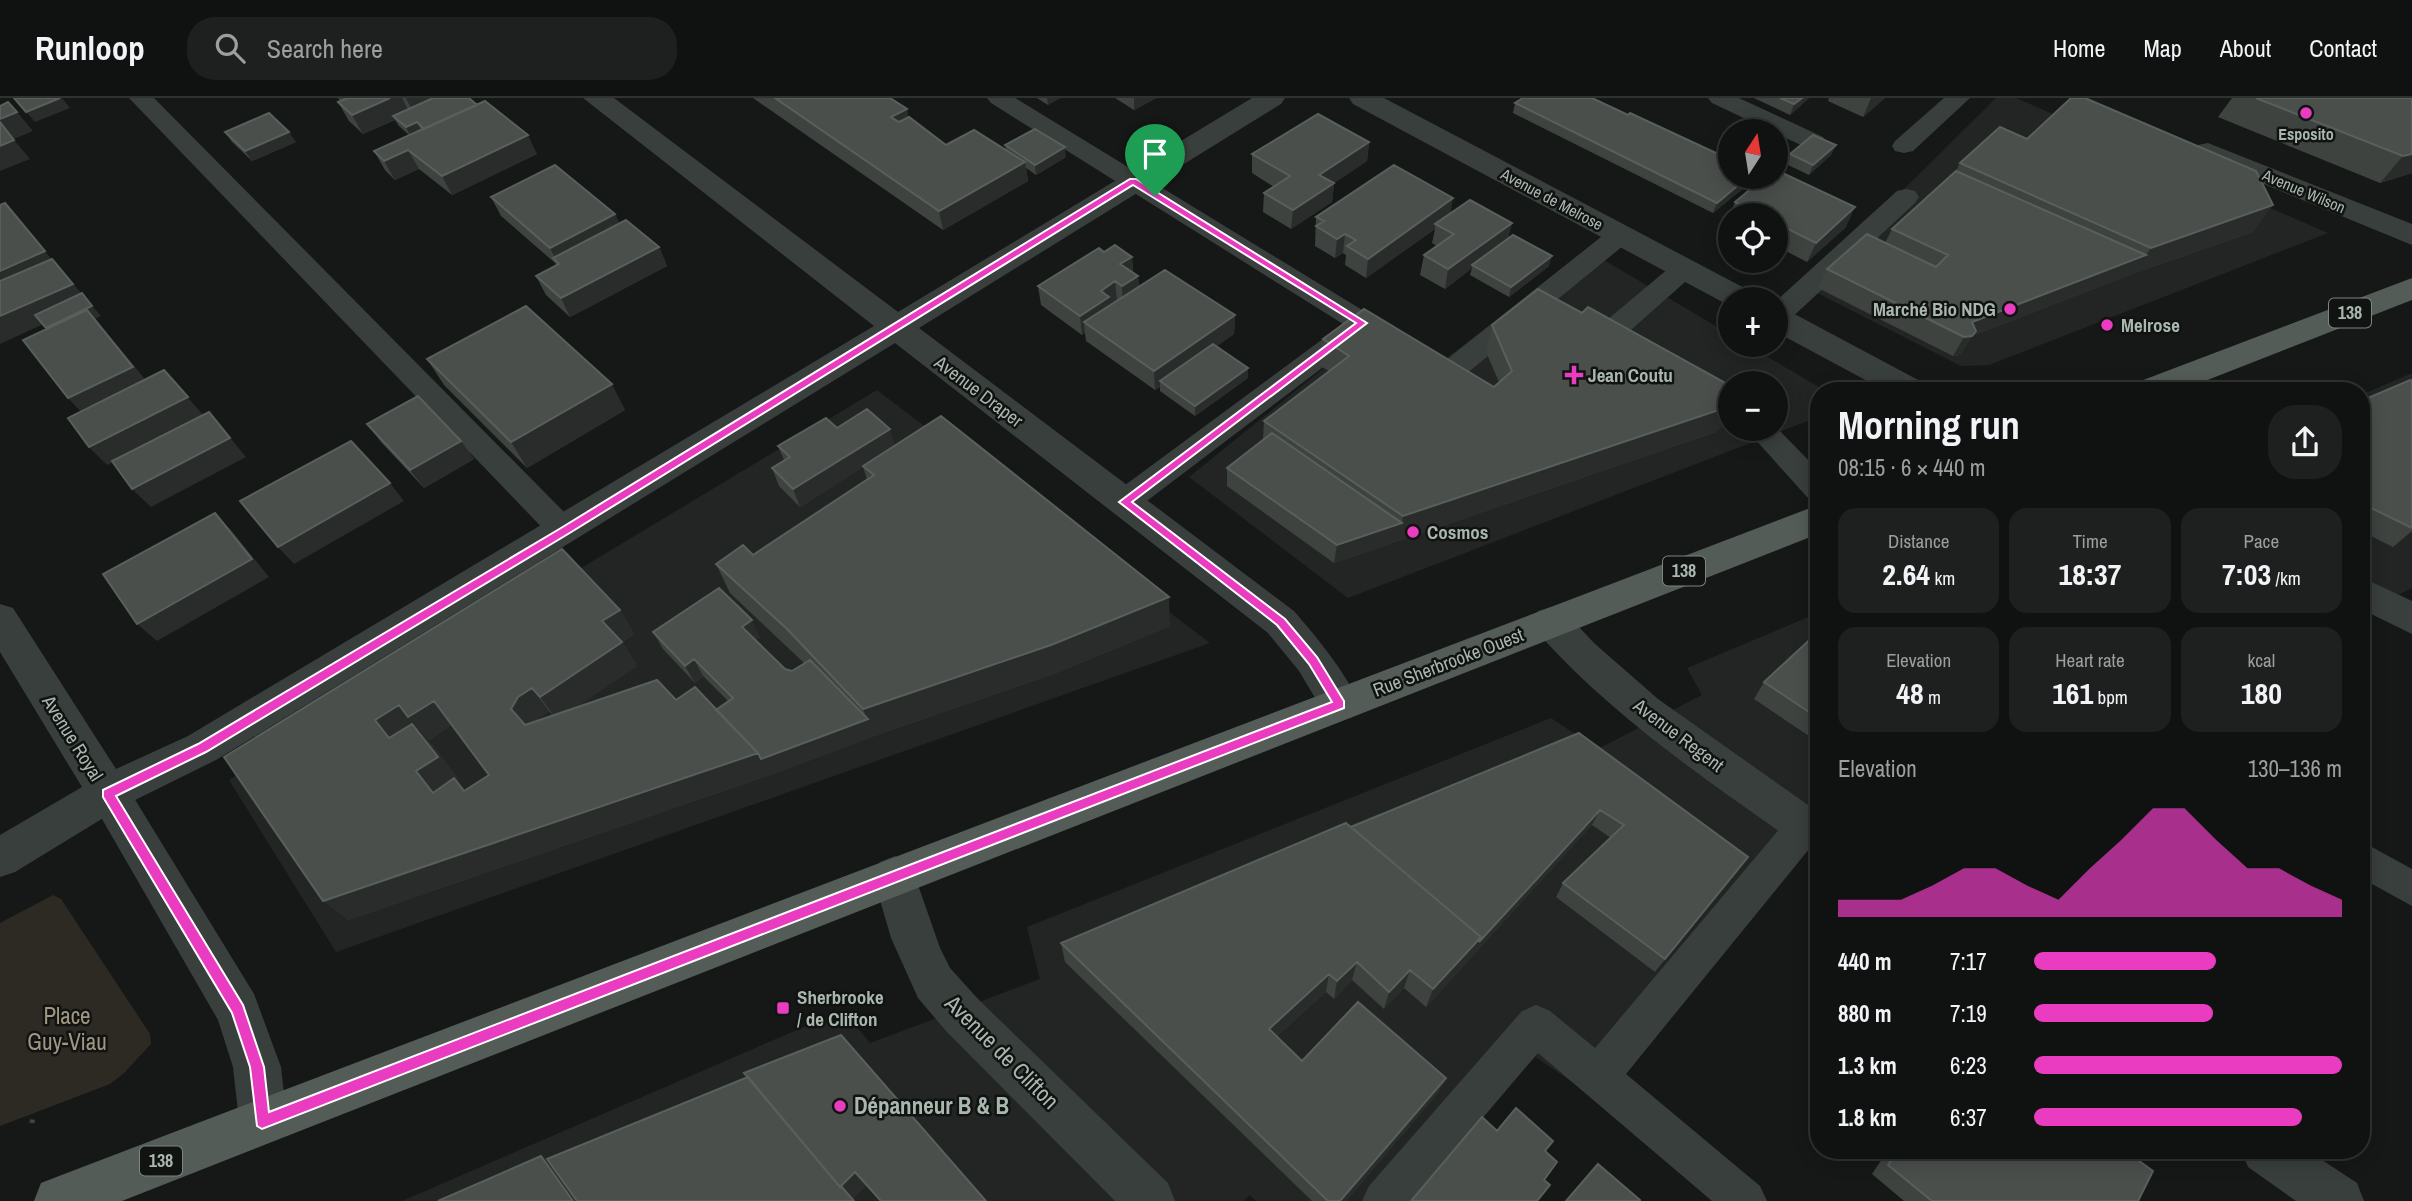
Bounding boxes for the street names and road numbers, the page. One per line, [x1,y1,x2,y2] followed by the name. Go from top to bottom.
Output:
[1496,162,1607,235] street label: Avenue de Melrose
[2258,163,2349,218] street label: Avenue Wilson
[2329,298,2371,328] road number: 138
[929,349,1029,433] street label: Avenue Draper
[1663,556,1705,586] road number: 138
[1369,621,1528,703] street label: Rue Sherbrooke Ouest
[36,689,110,786] street label: Avenue Royal
[1628,692,1730,778] street label: Avenue Regent
[938,987,1066,1116] street label: Avenue de Clifton
[140,1146,182,1176] road number: 138

